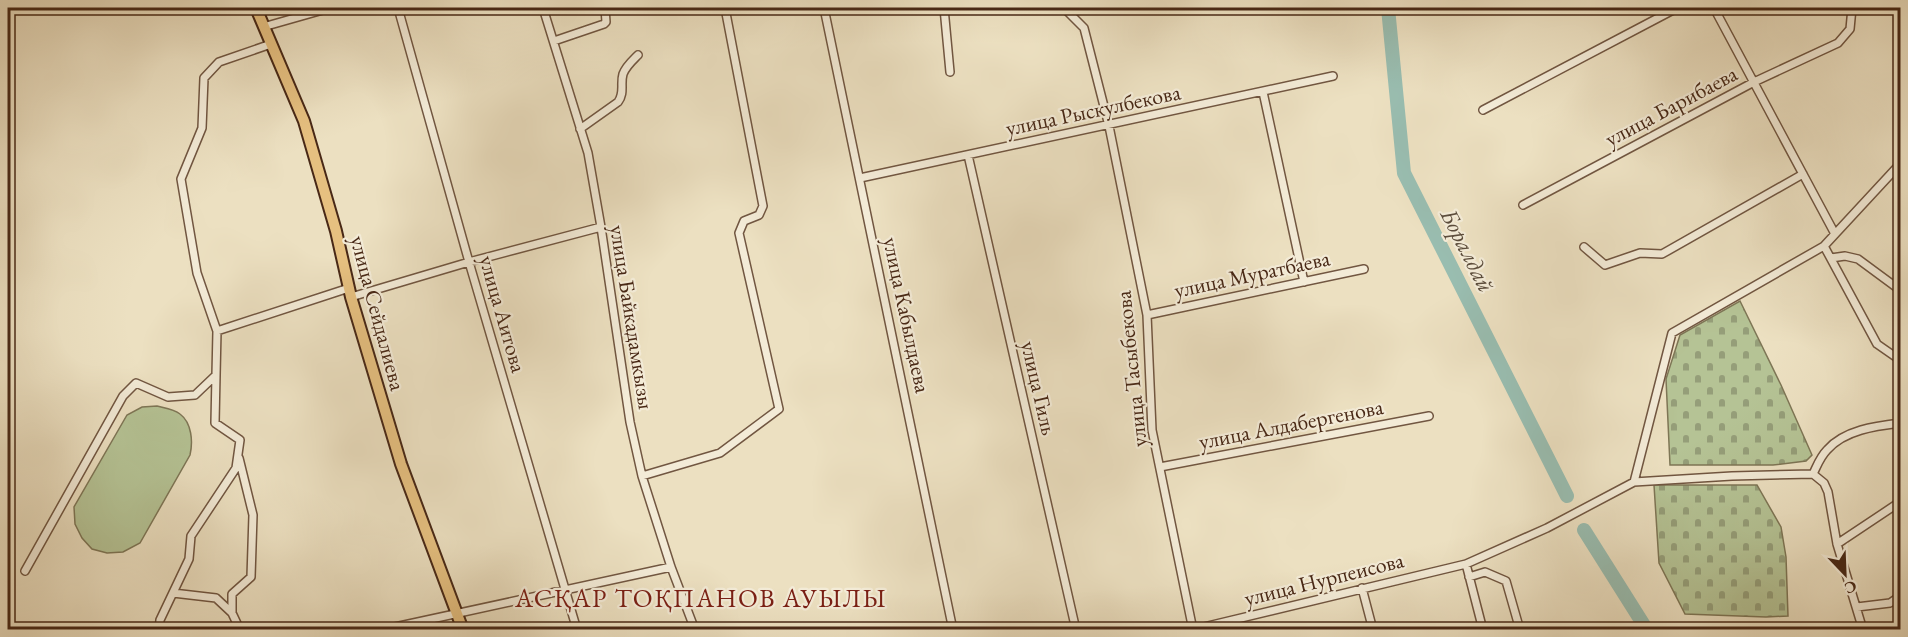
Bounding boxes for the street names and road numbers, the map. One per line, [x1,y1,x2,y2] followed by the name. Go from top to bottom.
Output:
[1600,59,1742,153] street label: улица Барибаева
[1003,77,1183,143] street label: улица Рыскулбекова
[603,223,661,411] street label: улица Байкадамкызы
[343,232,413,394] street label: улица Сейдалиева
[876,234,938,396] street label: улица Кабылдаева
[1171,243,1333,305] street label: улица Муратбаева
[472,252,534,376] street label: улица Аитова
[1108,289,1154,449] street label: улица Тасыбекова
[1014,338,1064,438] street label: улица Гиль
[1196,392,1386,456] street label: улица Алдабергенова
[1241,545,1407,613] street label: улица Нурпеисова

